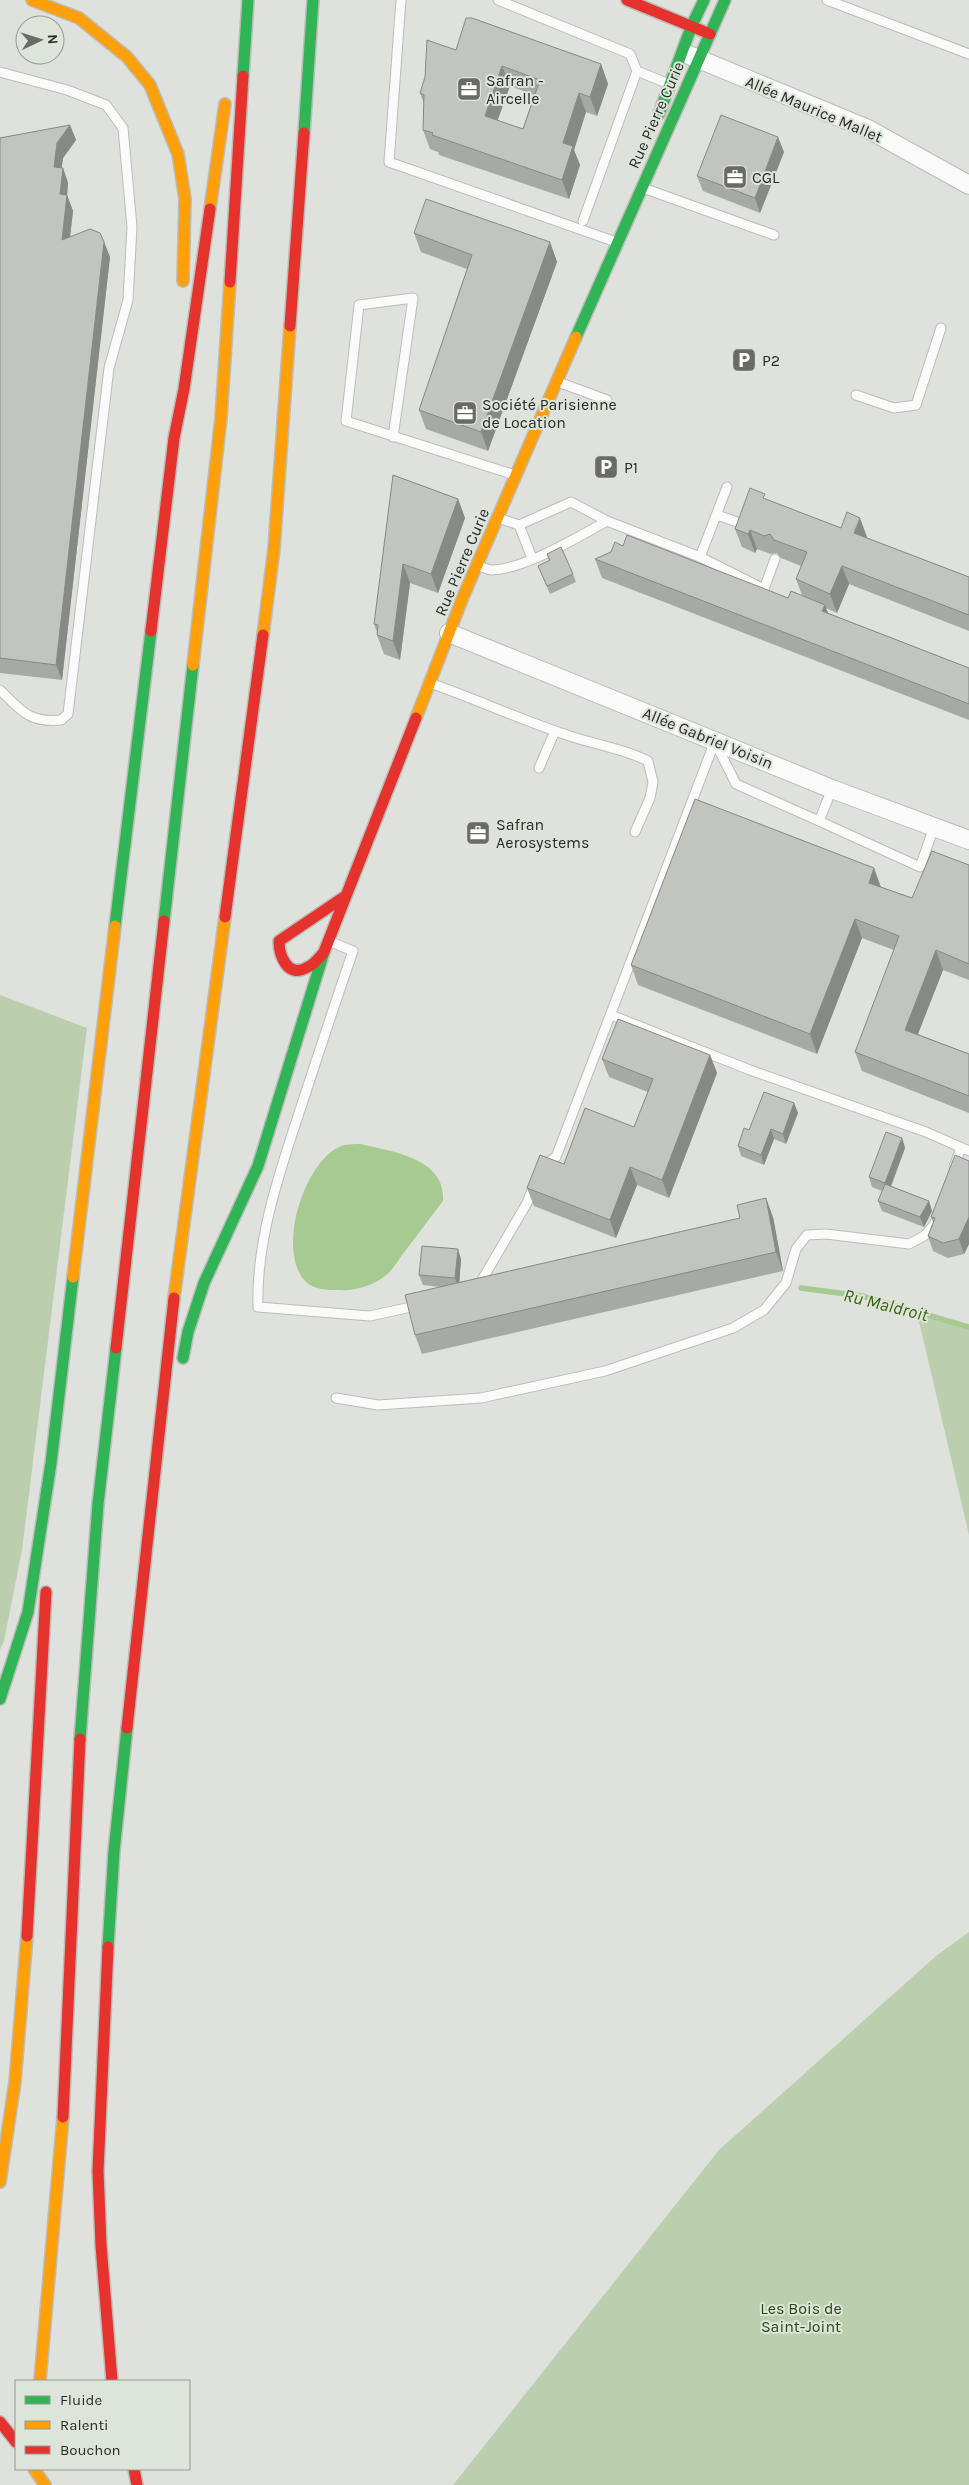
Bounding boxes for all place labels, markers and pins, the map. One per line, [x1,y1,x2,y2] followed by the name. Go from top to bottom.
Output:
[486,71,544,108] place label: Safran - Aircelle
[456,76,482,102] office icon: Safran - Aircelle
[722,164,748,190] office icon: CGL
[752,168,780,187] place label: CGL
[731,347,757,373] parking icon: P2
[762,351,780,370] place label: P2
[482,395,617,432] place label: Société Parisienne de Location
[452,400,478,426] office icon: Société Parisienne de Location
[593,454,619,480] parking icon: P1
[624,458,638,477] place label: P1
[496,815,590,852] place label: Safran Aerosystems
[465,820,491,846] office icon: Safran Aerosystems

